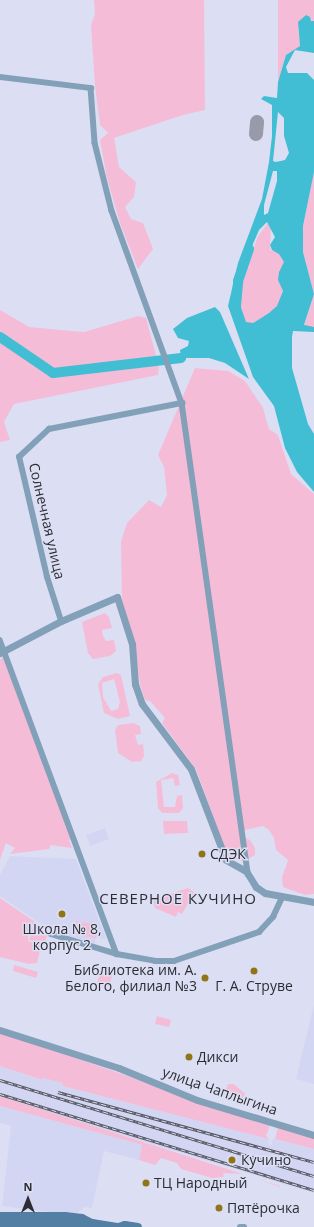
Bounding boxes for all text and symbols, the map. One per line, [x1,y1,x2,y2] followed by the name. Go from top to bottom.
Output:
[25,461,69,581] street label: Солнечная улица
[210,846,246,862] place label: СДЭК
[197,849,207,859] marker: СДЭК
[99,890,257,908] district label: СЕВЕРНОЕ КУЧИНО
[57,909,67,919] marker: Школа № 8, корпус 2
[22,921,102,954] place label: Школа № 8, корпус 2
[65,962,197,994] place label: Библиотека им. А. Белого, филиал №3
[249,966,259,976] marker: Г. А. Струве
[200,973,210,983] marker: Библиотека им. А. Белого, филиал №3
[215,978,293,994] place label: Г. А. Струве
[197,1049,238,1065] place label: Дикси
[184,1052,194,1062] marker: Дикси
[160,1063,280,1119] street label: улица Чаплыгина
[241,1152,291,1168] place label: Кучино
[226,1154,238,1166] marker: Кучино
[154,1175,247,1191] place label: ТЦ Народный
[141,1178,151,1188] marker: ТЦ Народный
[8,1179,48,1219] north arrow
[24,1179,32,1194] text: N
[227,1200,300,1216] place label: Пятёрочка
[214,1203,224,1213] marker: Пятёрочка

